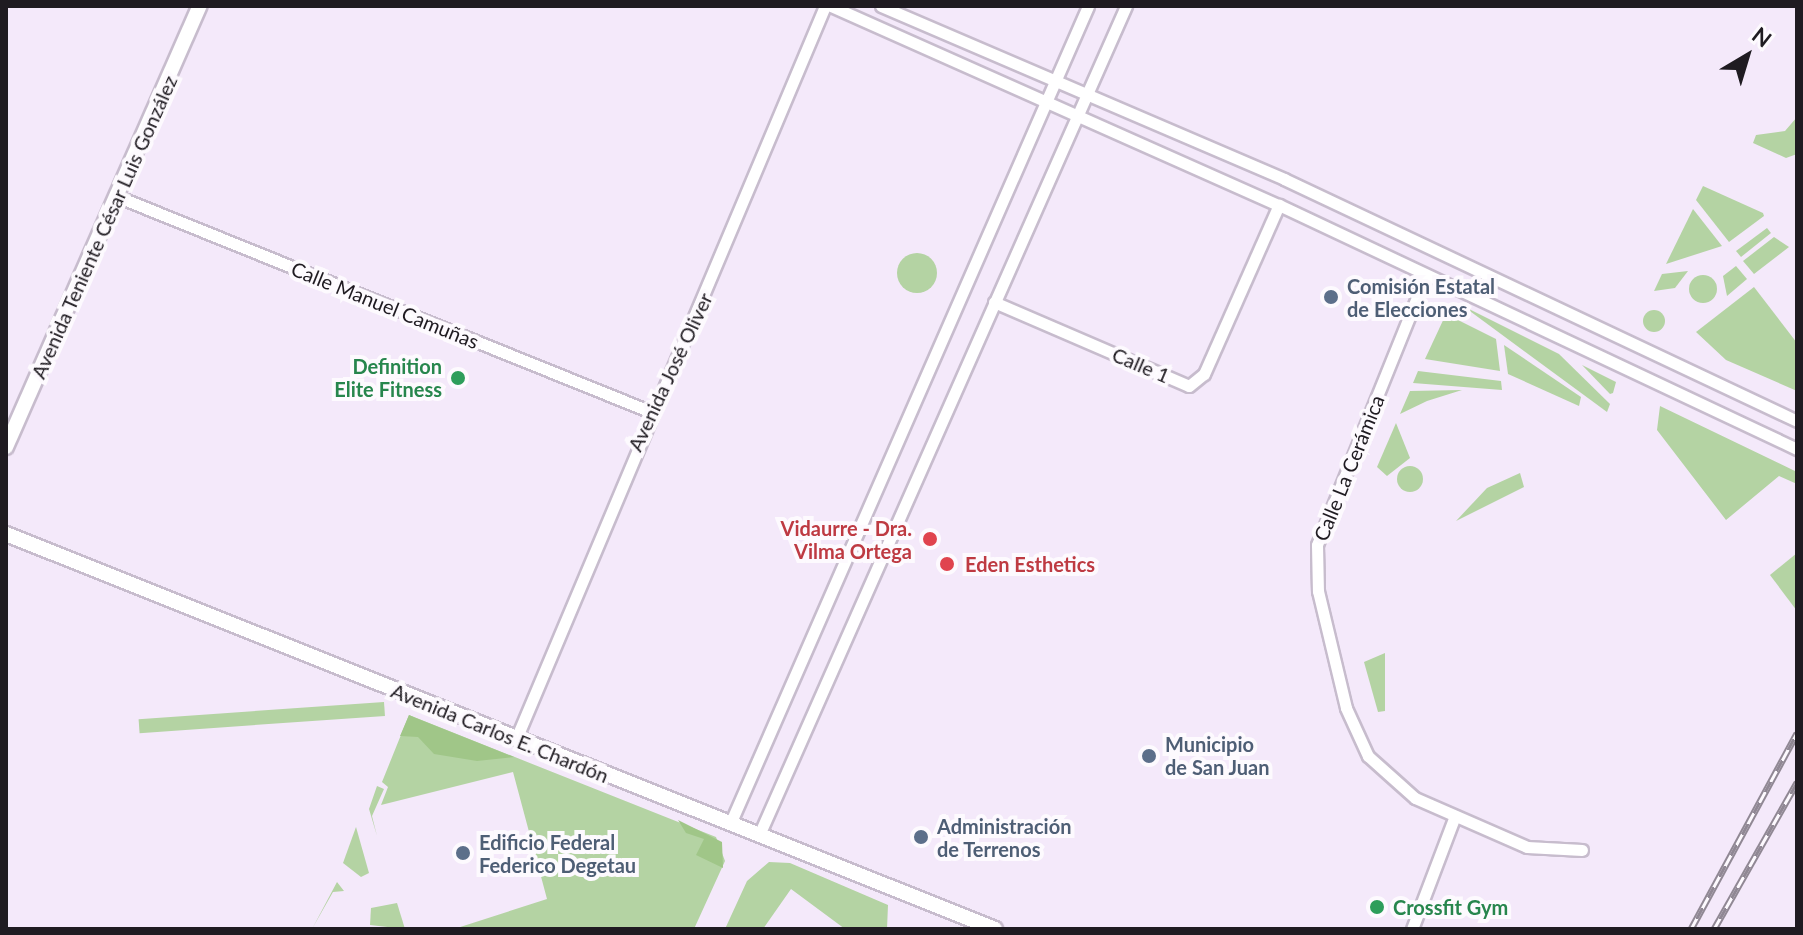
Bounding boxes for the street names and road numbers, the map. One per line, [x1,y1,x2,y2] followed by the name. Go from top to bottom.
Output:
[26,71,182,383] street label: Avenida Teniente César Luis González
[288,256,482,354] street label: Calle Manuel Camuñas
[623,289,717,455] street label: Avenida José Oliver
[1109,342,1173,388] street label: Calle 1
[1309,392,1389,544] street label: Calle La Cerámica
[388,678,612,788] street label: Avenida Carlos E. Chardón

